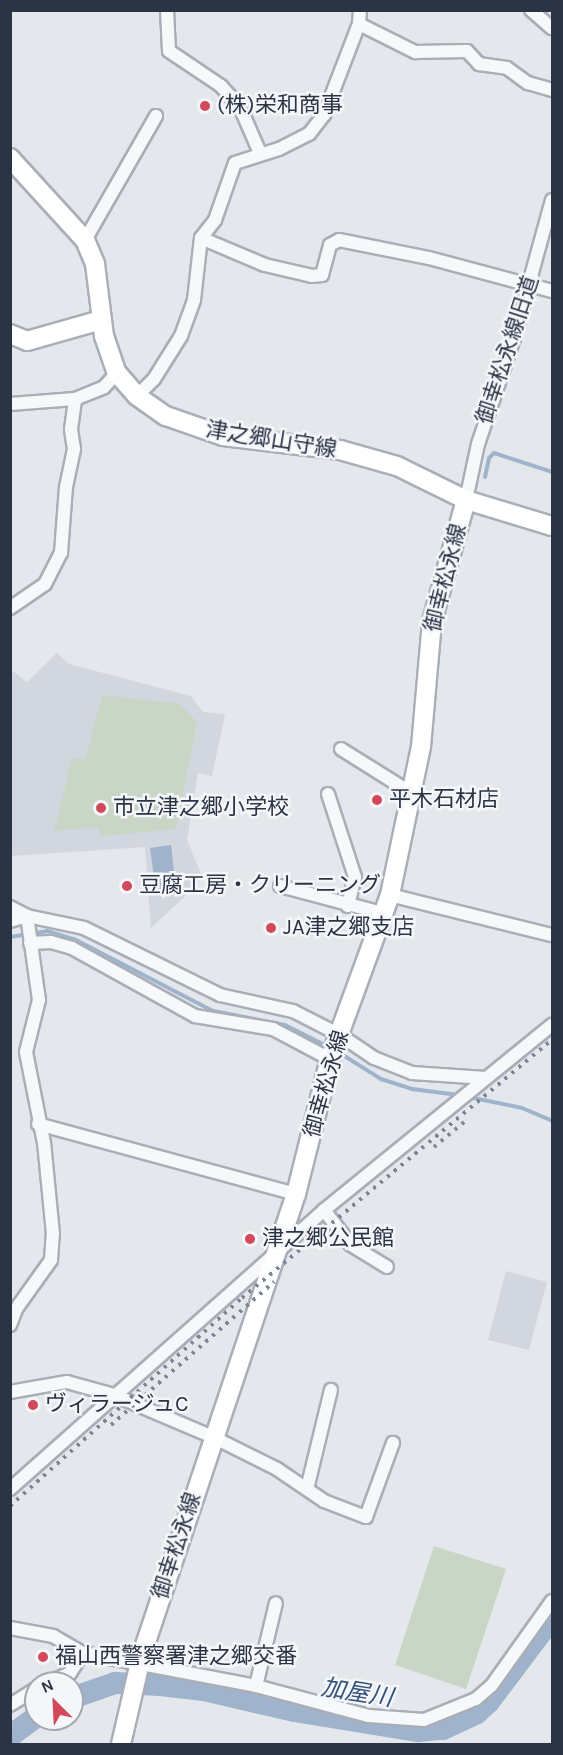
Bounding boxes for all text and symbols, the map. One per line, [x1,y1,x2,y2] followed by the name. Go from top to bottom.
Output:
[217,93,343,119] place label: (株)栄和商事
[198,99,212,113] marker: (株)栄和商事
[472,273,544,427] street label: 御幸松永線旧道
[204,417,338,463] street label: 津之郷山守線
[420,521,472,635] street label: 御幸松永線
[389,787,499,813] place label: 平木石材店
[370,793,384,807] marker: 平木石材店
[113,795,289,821] place label: 市立津之郷小学校
[94,801,108,815] marker: 市立津之郷小学校
[139,873,381,899] place label: 豆腐工房・クリーニング
[120,879,134,893] marker: 豆腐工房・クリーニング
[283,915,415,941] place label: JA津之郷支店
[264,921,278,935] marker: JA津之郷支店
[299,1027,355,1141] street label: 御幸松永線
[262,1226,394,1252] place label: 津之郷公民館
[243,1232,257,1246] marker: 津之郷公民館
[45,1392,190,1418] place label: ヴィラージュC
[26,1398,40,1412] marker: ヴィラージュC
[147,1490,207,1602] street label: 御幸松永線
[55,1644,297,1670] place label: 福山西警察署津之郷交番
[36,1650,50,1664] marker: 福山西警察署津之郷交番
[24,1671,84,1731] north arrow
[319,1673,395,1713] water label: 加屋川
[38,1675,56,1697] text: N

